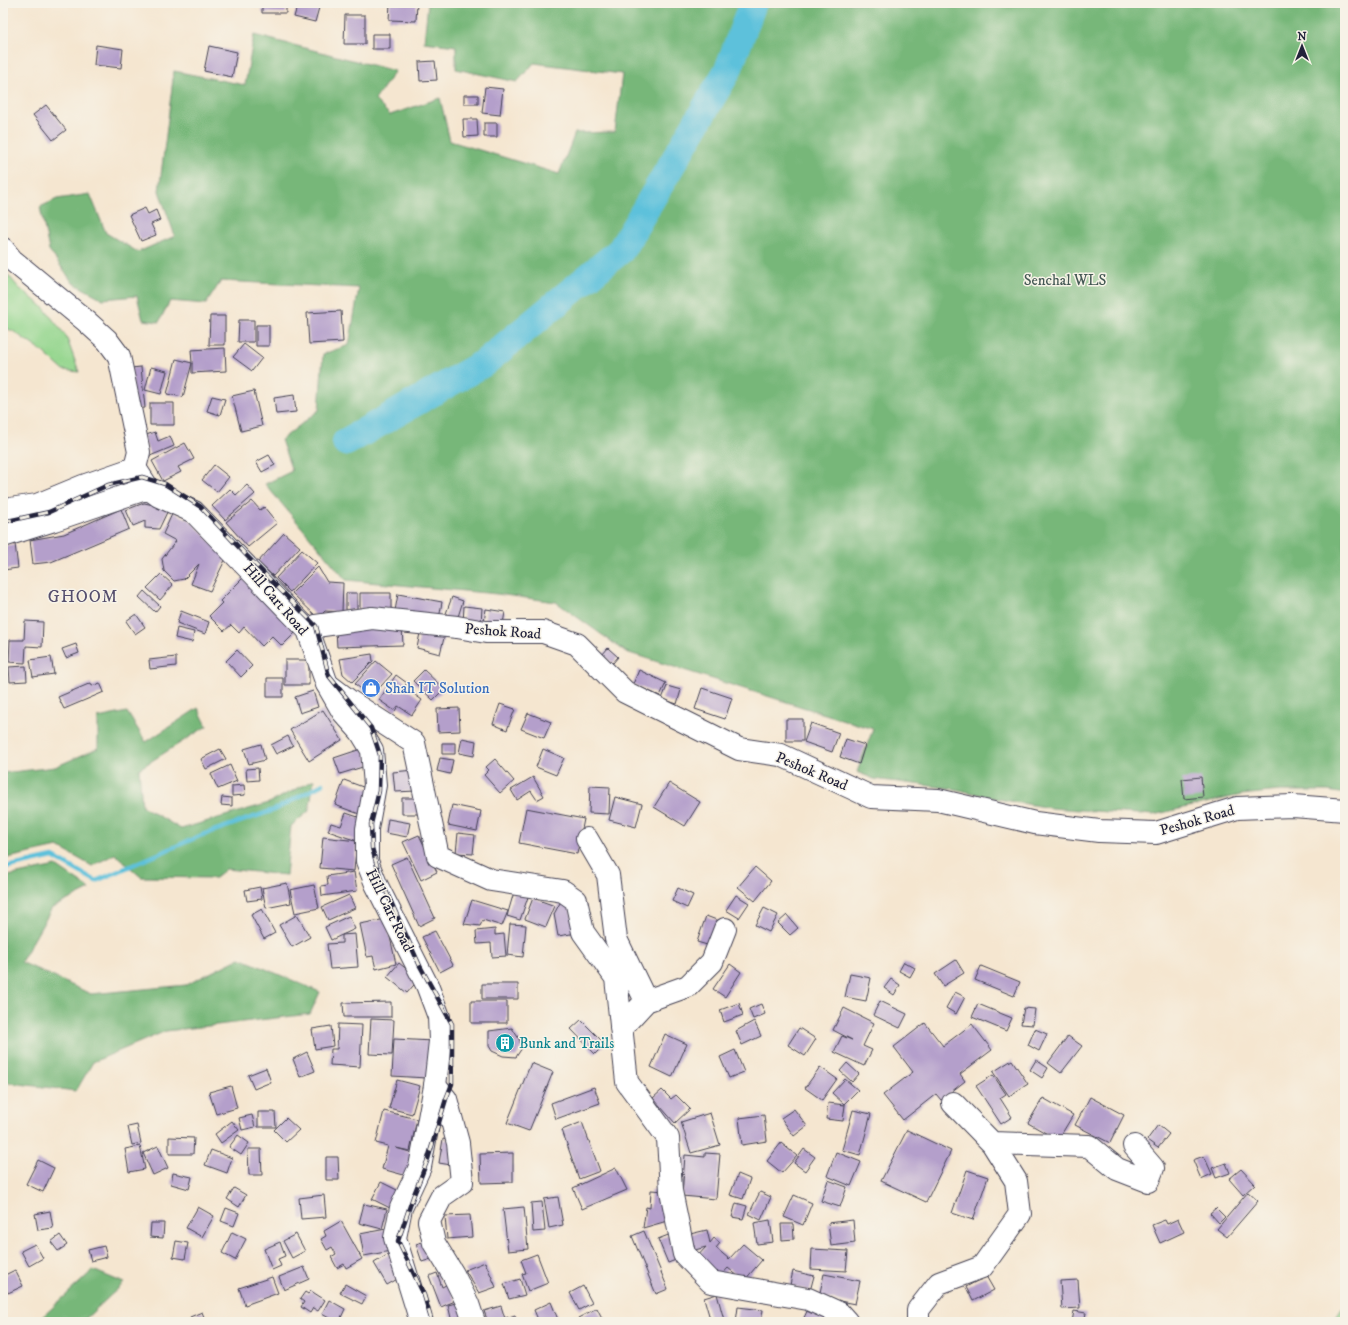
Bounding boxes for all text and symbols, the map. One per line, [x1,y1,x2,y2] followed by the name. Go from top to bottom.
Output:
[1282,26,1322,66] north arrow
[1297,30,1307,44] text: N
[1024,271,1106,290] park label: Senchal WLS
[239,559,313,640] street label: Hill Cart Road
[48,586,118,608] district label: GHOOM
[464,619,542,644] street label: Peshok Road
[360,677,382,699] shop icon: Shah IT Solution
[385,679,490,698] place label: Shah IT Solution
[773,748,851,795] street label: Peshok Road
[1158,801,1237,840] street label: Peshok Road
[361,866,418,955] street label: Hill Cart Road
[494,1032,516,1054] building icon: Bunk and Trails
[519,1034,614,1053] place label: Bunk and Trails

